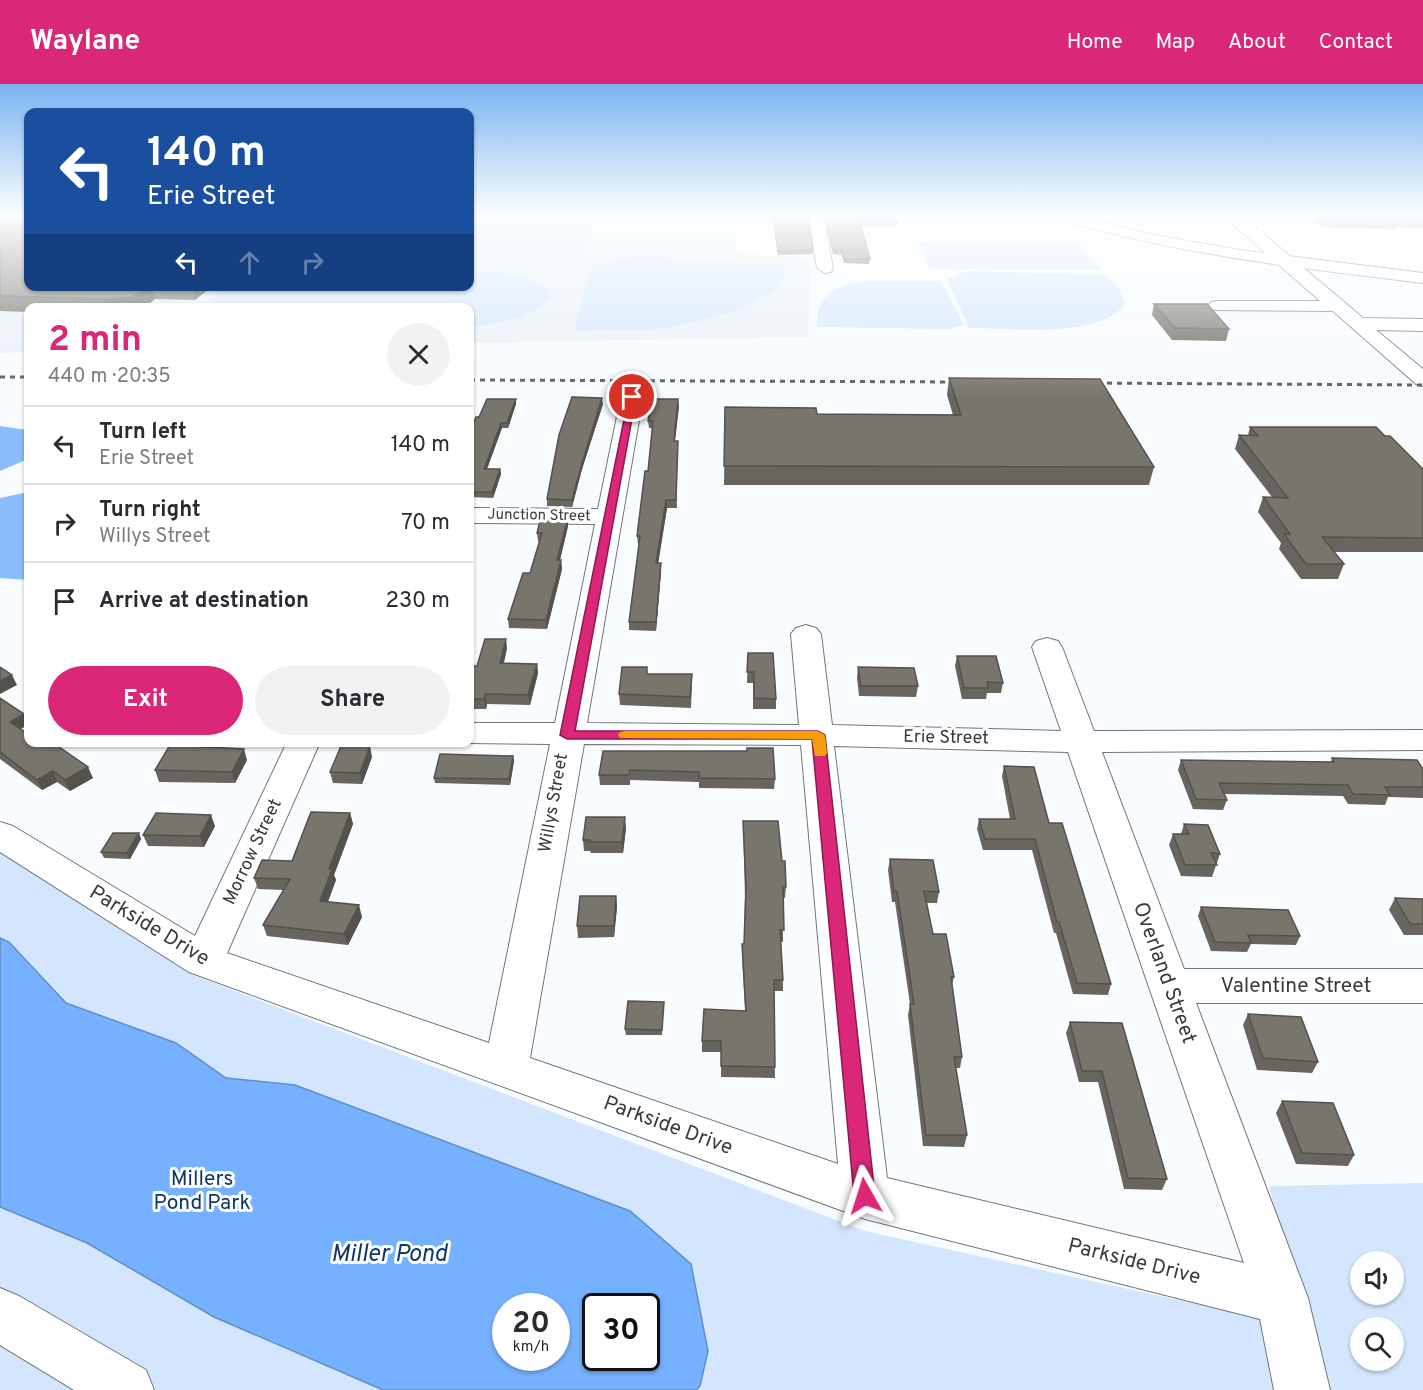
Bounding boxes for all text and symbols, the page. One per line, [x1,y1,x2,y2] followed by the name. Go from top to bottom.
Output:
[30,24,140,60] text: Waylane
[1067,29,1123,56] text: Home
[1156,29,1195,56] text: Map
[1228,29,1286,56] text: About
[1319,29,1393,56] text: Contact
[147,128,266,181] text: 140 m
[48,132,126,210] icon: left
[147,180,275,214] text: Erie Street
[170,246,203,279] icon: left
[233,246,266,279] icon: ahead
[296,246,329,279] icon: right
[48,318,142,364] text: 2 min
[387,323,450,386] button: close
[48,364,171,390] text: 440 m · 20:35
[606,371,657,422] pin
[615,380,648,413] icon: arrive
[99,419,187,446] text: Turn left
[48,429,81,462] icon: left
[391,432,450,459] text: 140 m
[99,446,194,472] text: Erie Street
[99,497,201,524] text: Turn right
[487,506,591,526] street label: Junction Street
[48,507,81,540] icon: right
[401,510,450,537] text: 70 m
[99,524,211,550] text: Willys Street
[48,585,81,618] icon: arrive
[99,588,309,615] text: Arrive at destination
[386,588,450,615] text: 230 m
[48,666,243,735] button: Exit
[255,666,450,735] button: Share
[903,726,989,750] street label: Erie Street
[534,752,574,854] street label: Willys Street
[218,795,288,909] street label: Morrow Street
[84,879,214,973] street label: Parkside Drive
[1126,898,1202,1048] street label: Overland Street
[1221,973,1371,1000] street label: Valentine Street
[600,1090,736,1162] street label: Parkside Drive
[833,1164,897,1228] position arrow
[153,1166,251,1217] park label: Millers Pond Park
[1065,1232,1203,1292] street label: Parkside Drive
[331,1240,449,1270] water label: Miller Pond
[1350,1251,1404,1371] map controls
[1350,1251,1404,1305] button: sound
[582,1293,660,1371] speed limit sign: 30
[512,1306,550,1343] text: 20
[1350,1317,1404,1371] button: search
[513,1338,549,1357] text: km/h

